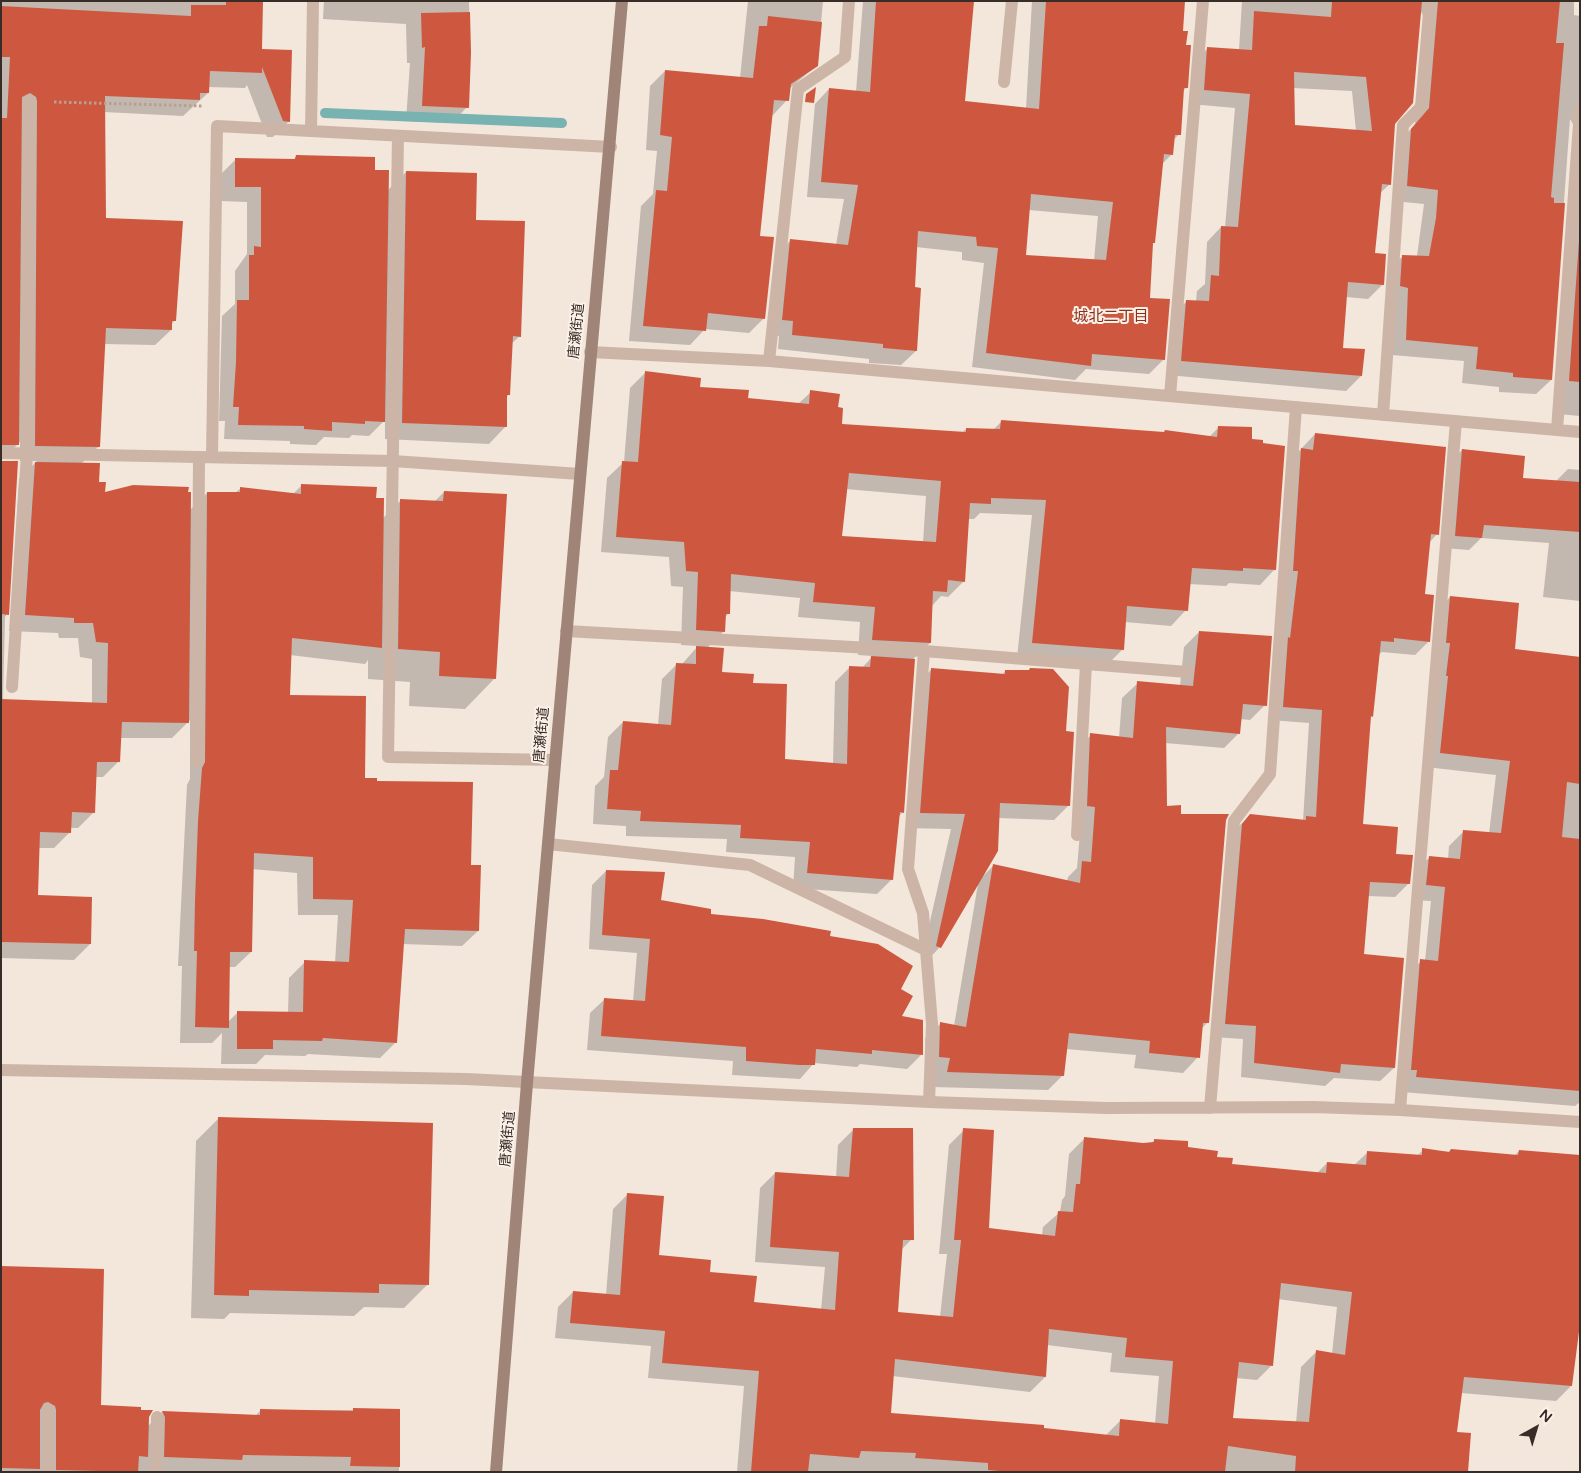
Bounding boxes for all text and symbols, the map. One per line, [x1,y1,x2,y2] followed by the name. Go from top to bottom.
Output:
[566,302,588,360] street label: 唐瀬街道
[1074,308,1148,326] district label: 城北二丁目
[531,706,553,764] street label: 唐瀬街道
[497,1110,519,1168] street label: 唐瀬街道
[1511,1403,1561,1453] north arrow
[1536,1406,1555,1426] text: N

